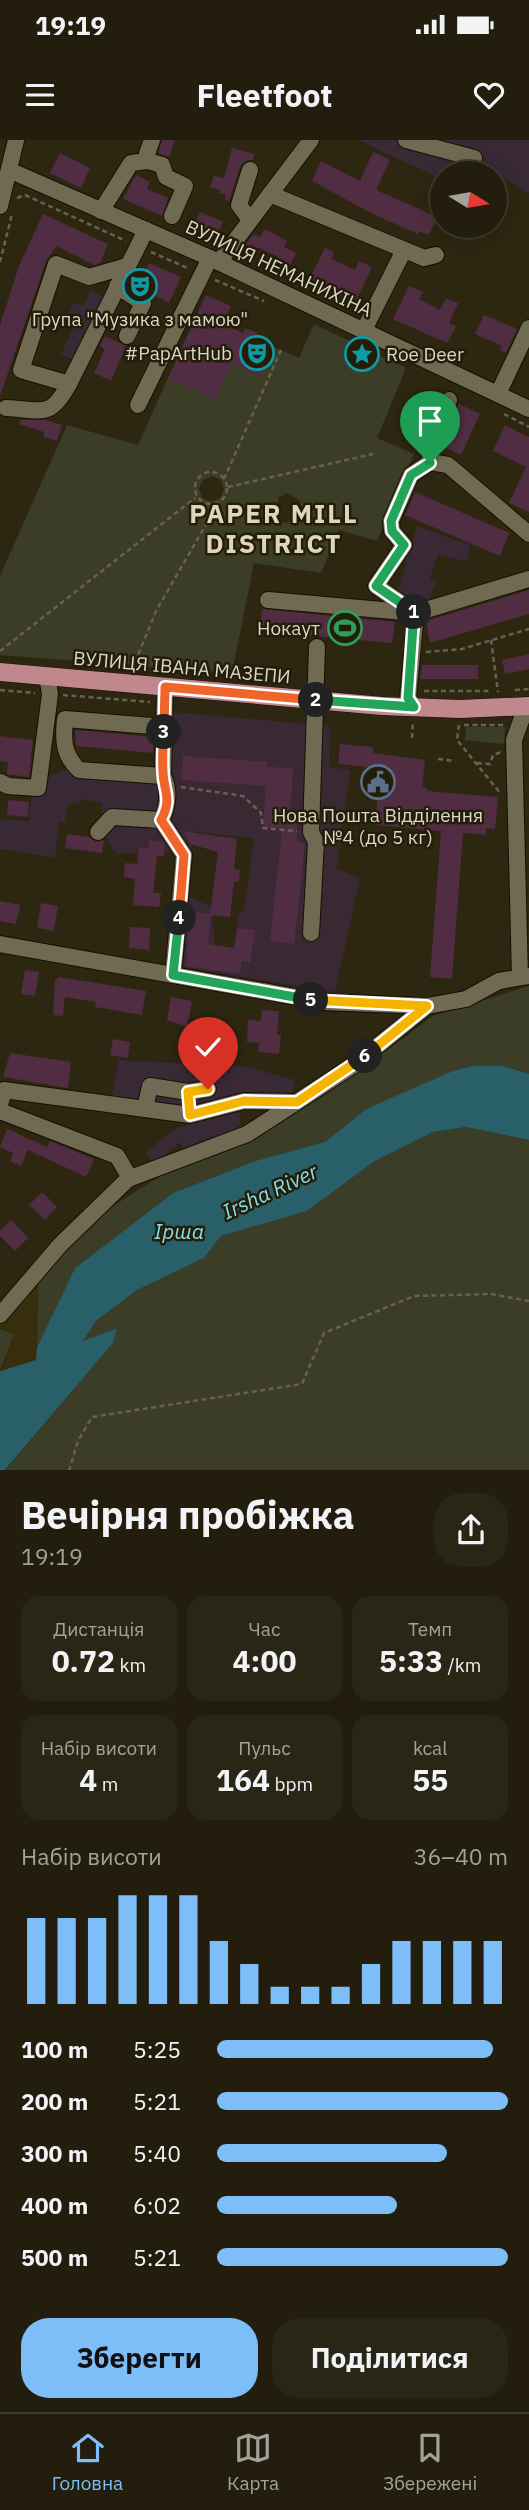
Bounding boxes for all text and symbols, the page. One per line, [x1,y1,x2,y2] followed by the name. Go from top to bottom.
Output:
[35,8,106,42] text: 19:19
[196,74,333,116] text: Fleetfoot
[21,76,59,114] icon: menu
[470,76,508,114] icon: heart
[430,161,508,238] north arrow
[430,161,507,238] map controls
[182,214,376,322] street label: ВУЛИЦЯ НЕМАНИХІНА
[121,267,159,305] theatre icon: Група "Музика з мамою"
[32,307,248,331] place label: Група "Музика з мамою"
[238,334,276,372] theatre icon: #PapArtHub
[343,335,381,373] place icon: Roe Deer
[125,341,232,365] place label: #PapArtHub
[386,342,464,366] place label: Roe Deer
[400,391,460,463] pin
[411,402,449,440] icon: arrive
[189,496,359,560] district label: PAPER MILL DISTRICT
[396,594,432,630] pin: 1
[408,599,419,623] text: 1
[326,609,364,647] sports icon: Нокаут
[257,616,320,640] place label: Нокаут
[72,646,292,688] street label: ВУЛИЦЯ ІВАНА МАЗЕПИ
[298,682,334,718] pin: 2
[310,687,321,711] text: 2
[146,714,182,750] pin: 3
[158,719,169,743] text: 3
[359,763,397,801] public building icon: Нова Пошта Відділення №4 (до 5 кг)
[273,803,483,849] place label: Нова Пошта Відділення №4 (до 5 кг)
[162,900,196,936] pin: 4
[173,905,184,929] text: 4
[294,982,328,1018] pin: 5
[305,987,316,1011] text: 5
[178,1017,238,1089] pin
[189,1028,227,1066] icon: check
[348,1038,382,1074] pin: 6
[359,1043,370,1067] text: 6
[218,1156,323,1225] water label: Irsha River
[154,1217,204,1245] water label: Ірша
[21,1490,354,1539] text: Вечірня пробіжка
[434,1493,508,1567] button: share
[21,1541,83,1571] text: 19:19
[53,1617,144,1641] text: Дистанція
[249,1617,280,1641] text: Час
[408,1617,452,1641] text: Темп
[52,1641,115,1680] text: 0.72
[233,1641,296,1680] text: 4:00
[379,1641,443,1680] text: 5:33
[115,1653,146,1677] text: km
[443,1653,481,1677] text: /km
[41,1736,157,1760] text: Набір висоти
[238,1736,291,1760] text: Пульс
[413,1736,447,1760] text: kcal
[79,1760,97,1799] text: 4
[216,1760,270,1799] text: 164
[412,1760,448,1799] text: 55
[97,1772,118,1796] text: m
[270,1772,313,1796] text: bpm
[21,1841,162,1871] text: Набір висоти
[414,1841,508,1871] text: 36–40 m
[21,2034,88,2064] text: 100 m
[133,2034,181,2064] text: 5:25
[21,2086,88,2116] text: 200 m
[133,2086,181,2116] text: 5:21
[21,2138,88,2168] text: 300 m
[133,2138,181,2168] text: 5:40
[21,2190,88,2220] text: 400 m
[133,2190,181,2220] text: 6:02
[21,2242,88,2272] text: 500 m
[133,2242,181,2272] text: 5:21
[21,2318,258,2398] button: Зберегти
[272,2318,508,2398] button: Поділитися
[52,2429,123,2495] tab: Головна
[227,2429,279,2495] tab: Карта
[383,2429,477,2495] tab: Збережені

